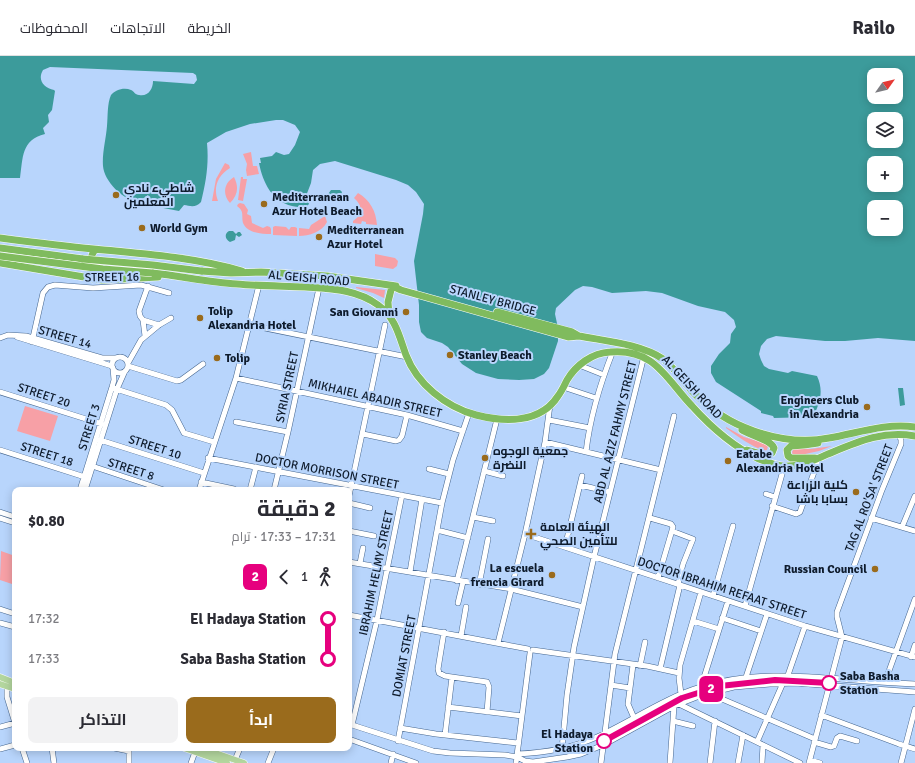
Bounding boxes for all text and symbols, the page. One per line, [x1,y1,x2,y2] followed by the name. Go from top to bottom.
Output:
[852,16,895,40] text: Railo
[20,20,88,37] text: المحفوظات
[110,20,166,37] text: الاتجاهات
[188,20,231,37] text: الخريطة
[867,68,903,104] north arrow
[867,68,903,236] map controls
[867,112,903,148] button: layers
[867,156,903,192] button: +
[124,181,194,210] place label: شاطيء نادي المعلمين
[111,190,121,200] marker: شاطيء نادي المعلمين
[272,190,362,219] place label: Mediterranean Azur Hotel Beach
[259,199,269,209] marker: Mediterranean Azur Hotel Beach
[867,200,903,236] button: −
[150,221,208,236] place label: World Gym
[137,223,147,233] marker: World Gym
[327,223,405,252] place label: Mediterranean Azur Hotel
[314,232,324,242] marker: Mediterranean Azur Hotel
[268,267,350,290] street label: AL GEISH ROAD
[85,270,139,285] street label: STREET 16
[448,282,538,319] street label: STANLEY BRIDGE
[208,304,296,333] place label: Tolip Alexandria Hotel
[330,305,398,320] place label: San Giovanni
[401,307,411,317] marker: San Giovanni
[195,313,205,323] marker: Tolip Alexandria Hotel
[37,323,94,352] street label: STREET 14
[458,348,532,363] place label: Stanley Beach
[273,350,302,424] street label: SYRIA STREET
[445,350,455,360] marker: Stanley Beach
[225,351,251,366] place label: Tolip
[658,352,725,422] street label: AL GEISH ROAD
[212,353,222,363] marker: Tolip
[591,359,640,505] street label: ABD AL AZIZ FAHMY STREET
[306,376,443,421] street label: MIKHAIEL ABADIR STREET
[16,380,72,411] street label: STREET 20
[780,393,860,422] place label: Engineers Club in Alexandria
[75,402,104,452] street label: STREET 3
[862,402,872,412] marker: Engineers Club in Alexandria
[127,432,183,463] street label: STREET 10
[19,439,75,470] street label: STREET 18
[842,442,897,554] street label: TAG AL RO'SA' STREET
[493,444,568,473] place label: جمعية الوجوه النضرة
[736,447,824,476] place label: Eatabe Alexandria Hotel
[254,450,400,493] street label: DOCTOR MORRISON STREET
[480,453,490,463] marker: جمعية الوجوه النضرة
[106,455,156,484] street label: STREET 8
[723,456,733,466] marker: Eatabe Alexandria Hotel
[787,478,848,507] place label: كلية الزراعة بسابا باشا
[851,487,861,497] marker: كلية الزراعة بسابا باشا
[257,495,336,522] text: 2 دقيقة
[356,509,397,637] street label: IBRAHIM HELMY STREET
[28,512,65,530] text: $0.80
[540,520,618,551] place label: الهيئة العامة للتأمين الصحي
[525,528,537,540] marker: الهيئة العامة للتأمين الصحي
[232,529,336,545] text: 17:31 – 17:33 · ترام
[636,554,808,623] street label: DOCTOR IBRAHIM REFAAT STREET
[470,561,545,590] place label: La escuela frencia Girard
[784,562,867,577] place label: Russian Council
[870,564,880,574] marker: Russian Council
[273,566,295,588] icon: back
[314,566,336,588] icon: walk
[251,568,259,585] text: 2
[301,569,308,585] text: 1
[547,570,557,580] marker: La escuela frencia Girard
[190,610,306,628] text: El Hadaya Station
[28,611,60,627] text: 17:32
[389,614,420,698] street label: DOMIAT STREET
[181,650,306,668] text: Saba Basha Station
[28,651,60,667] text: 17:33
[840,669,900,698] place label: Saba Basha Station
[821,675,837,691] marker: Saba Basha Station
[698,676,724,702] line badge: 2
[707,680,715,697] text: 2
[28,697,178,743] button: التذاكر
[186,697,336,743] button: ابدأ
[541,727,593,756] place label: El Hadaya Station
[596,733,612,749] marker: El Hadaya Station

